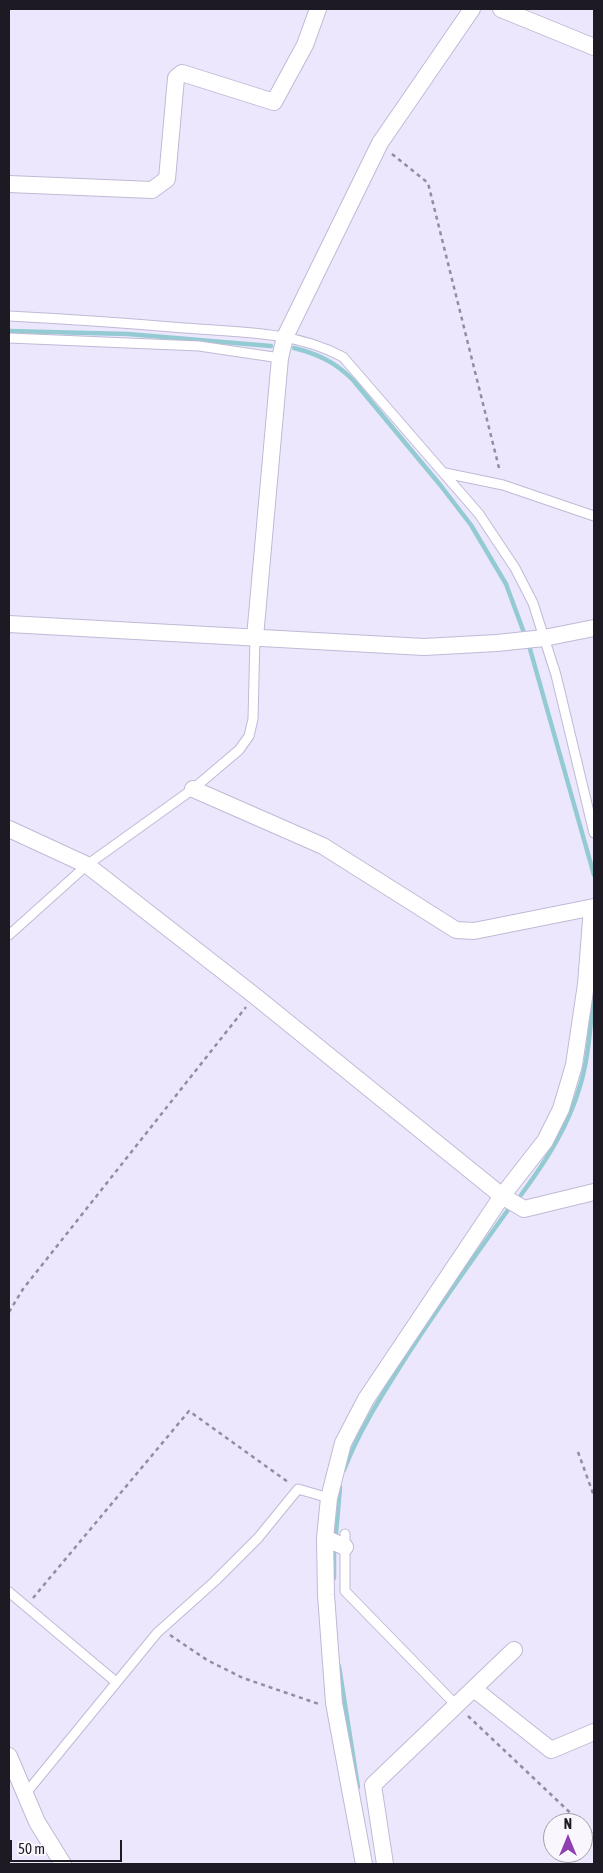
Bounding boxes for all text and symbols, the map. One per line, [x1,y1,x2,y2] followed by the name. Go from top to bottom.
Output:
[543,1813,593,1863] north arrow
[564,1816,572,1832] text: N
[12,1830,125,1862] scale bar
[18,1840,45,1857] text: 50 m

